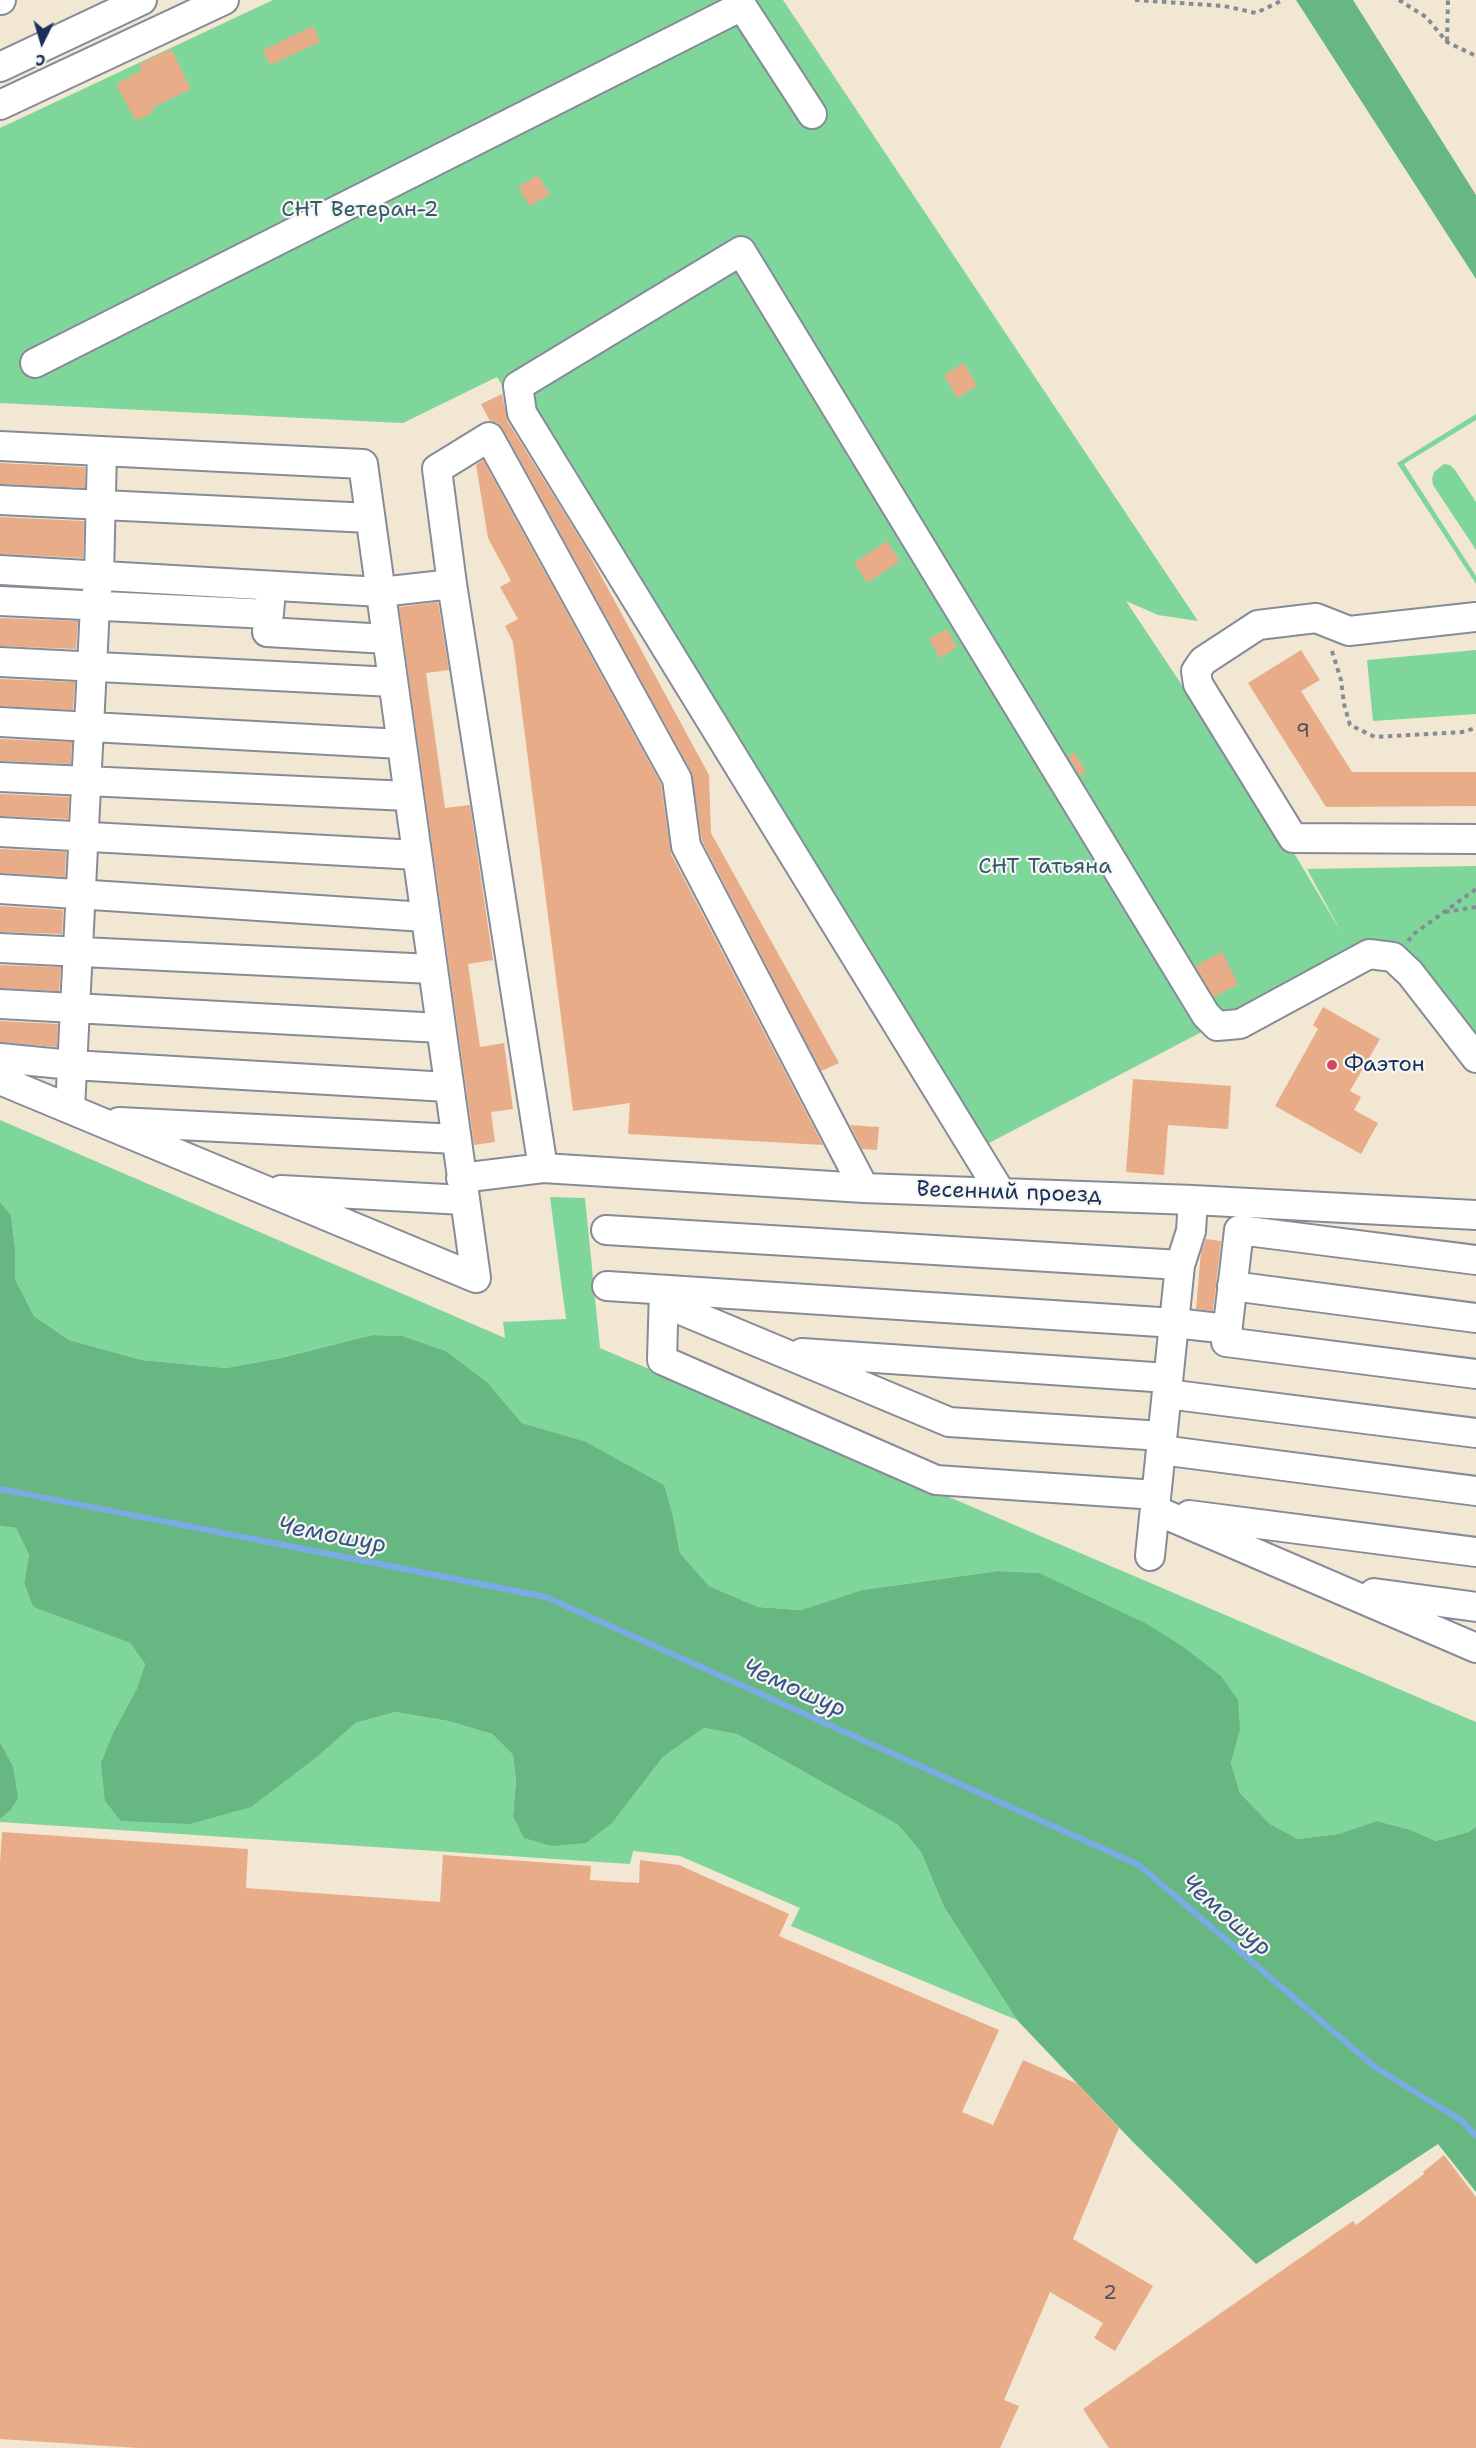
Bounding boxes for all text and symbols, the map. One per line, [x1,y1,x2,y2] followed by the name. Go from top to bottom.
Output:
[12,12,72,72] north arrow
[35,50,46,71] text: С
[281,197,439,223] park label: СНТ Ветеран-2
[1296,720,1310,744] house number: 9
[978,854,1112,880] park label: СНТ Татьяна
[1344,1052,1425,1078] place label: Фаэтон
[1325,1058,1339,1072] marker: Фаэтон
[916,1177,1102,1209] street label: Весенний проезд
[275,1511,389,1561] water label: Чемошур
[738,1653,850,1725] water label: Чемошур
[1175,1869,1277,1963] water label: Чемошур
[1103,2282,1117,2306] house number: 2

